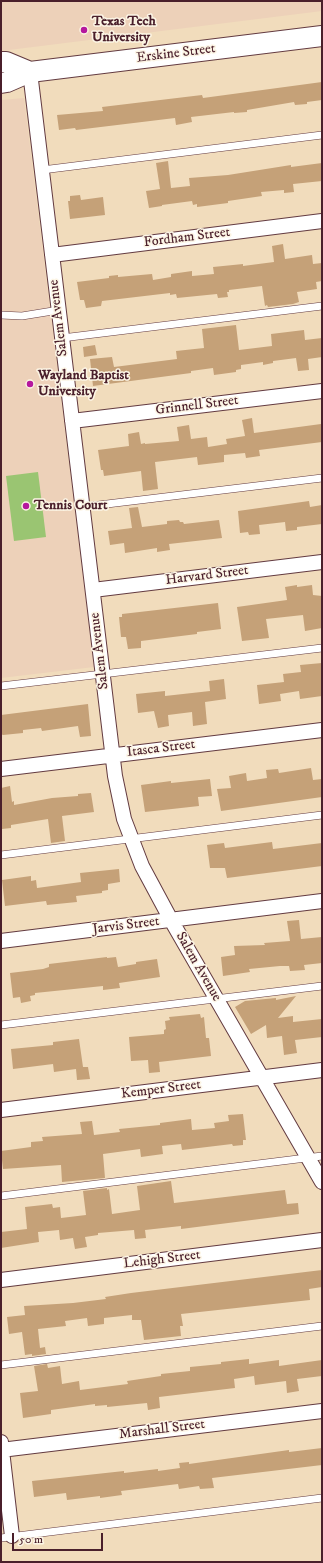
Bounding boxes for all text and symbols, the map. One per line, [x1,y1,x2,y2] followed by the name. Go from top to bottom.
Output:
[92,14,156,46] place label: Texas Tech University
[79,25,89,35] marker: Texas Tech University
[136,41,216,67] street label: Erskine Street
[143,224,231,252] street label: Fordham Street
[46,279,72,357] street label: Salem Avenue
[38,368,129,400] place label: Wayland Baptist University
[25,379,35,389] marker: Wayland Baptist University
[155,393,239,419] street label: Grinnell Street
[34,498,107,514] place label: Tennis Court
[21,501,31,511] marker: Tennis Court
[165,563,249,589] street label: Harvard Street
[87,612,113,690] street label: Salem Avenue
[126,736,196,762] street label: Itasca Street
[92,914,160,938] street label: Jarvis Street
[171,929,225,1005] street label: Salem Avenue
[120,1077,202,1103] street label: Kemper Street
[123,1247,201,1273] street label: Lehigh Street
[118,1416,206,1444] street label: Marshall Street
[14,1525,105,1551] scale bar
[19,1532,43,1547] text: 50 m

